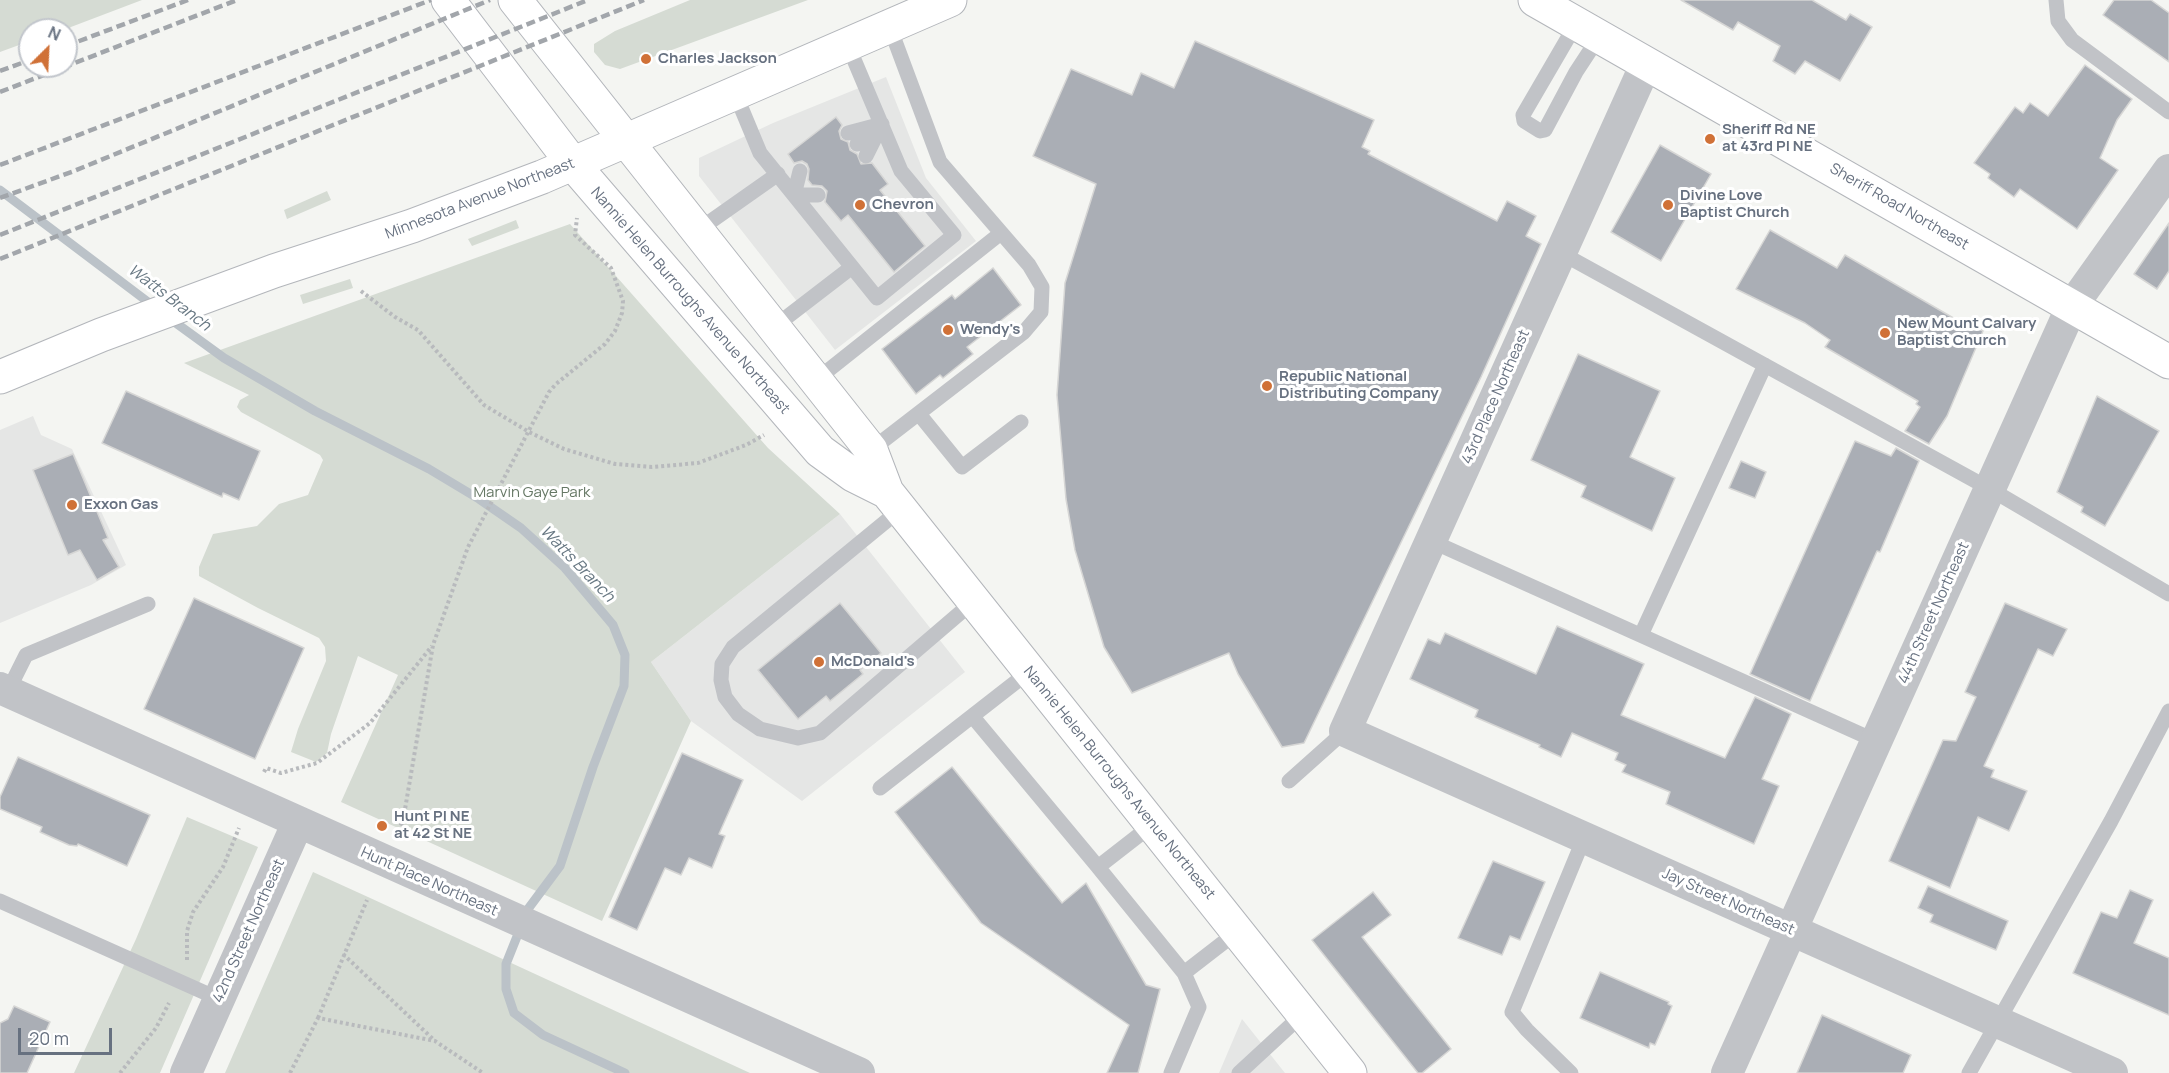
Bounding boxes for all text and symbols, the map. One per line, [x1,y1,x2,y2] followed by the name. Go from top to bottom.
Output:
[18,18,78,78] north arrow
[45,21,64,46] text: N
[658,50,777,68] place label: Charles Jackson
[639,52,653,66] marker: Charles Jackson
[1722,121,1816,156] place label: Sheriff Rd NE at 43rd Pl NE
[1703,132,1717,146] marker: Sheriff Rd NE at 43rd Pl NE
[383,155,577,243] street label: Minnesota Avenue Northeast
[1826,160,1972,254] street label: Sheriff Road Northeast
[587,184,793,418] street label: Nannie Helen Burroughs Avenue Northeast
[1680,187,1789,222] place label: Divine Love Baptist Church
[872,196,934,214] place label: Chevron
[853,198,867,212] marker: Chevron
[1661,198,1675,212] marker: Divine Love Baptist Church
[124,261,214,335] water label: Watts Branch
[1897,315,2036,350] place label: New Mount Calvary Baptist Church
[960,321,1020,339] place label: Wendy's
[941,323,955,337] marker: Wendy's
[1878,326,1892,340] marker: New Mount Calvary Baptist Church
[1458,327,1534,467] street label: 43rd Place Northeast
[1279,368,1439,403] place label: Republic National Distributing Company
[1260,379,1274,393] marker: Republic National Distributing Company
[473,484,591,502] park label: Marvin Gaye Park
[84,496,158,514] place label: Exxon Gas
[65,498,79,512] marker: Exxon Gas
[536,522,618,606] water label: Watts Branch
[1895,539,1973,687] street label: 44th Street Northeast
[831,653,915,671] place label: McDonald's
[812,655,826,669] marker: McDonald's
[1019,663,1219,903] street label: Nannie Helen Burroughs Avenue Northeast
[394,808,472,843] place label: Hunt Pl NE at 42 St NE
[375,819,389,833] marker: Hunt Pl NE at 42 St NE
[358,844,500,920] street label: Hunt Place Northeast
[209,856,289,1006] street label: 42nd Street Northeast
[1659,865,1797,939] street label: Jay Street Northeast
[21,1016,116,1054] scale bar
[29,1026,69,1050] text: 20 m

